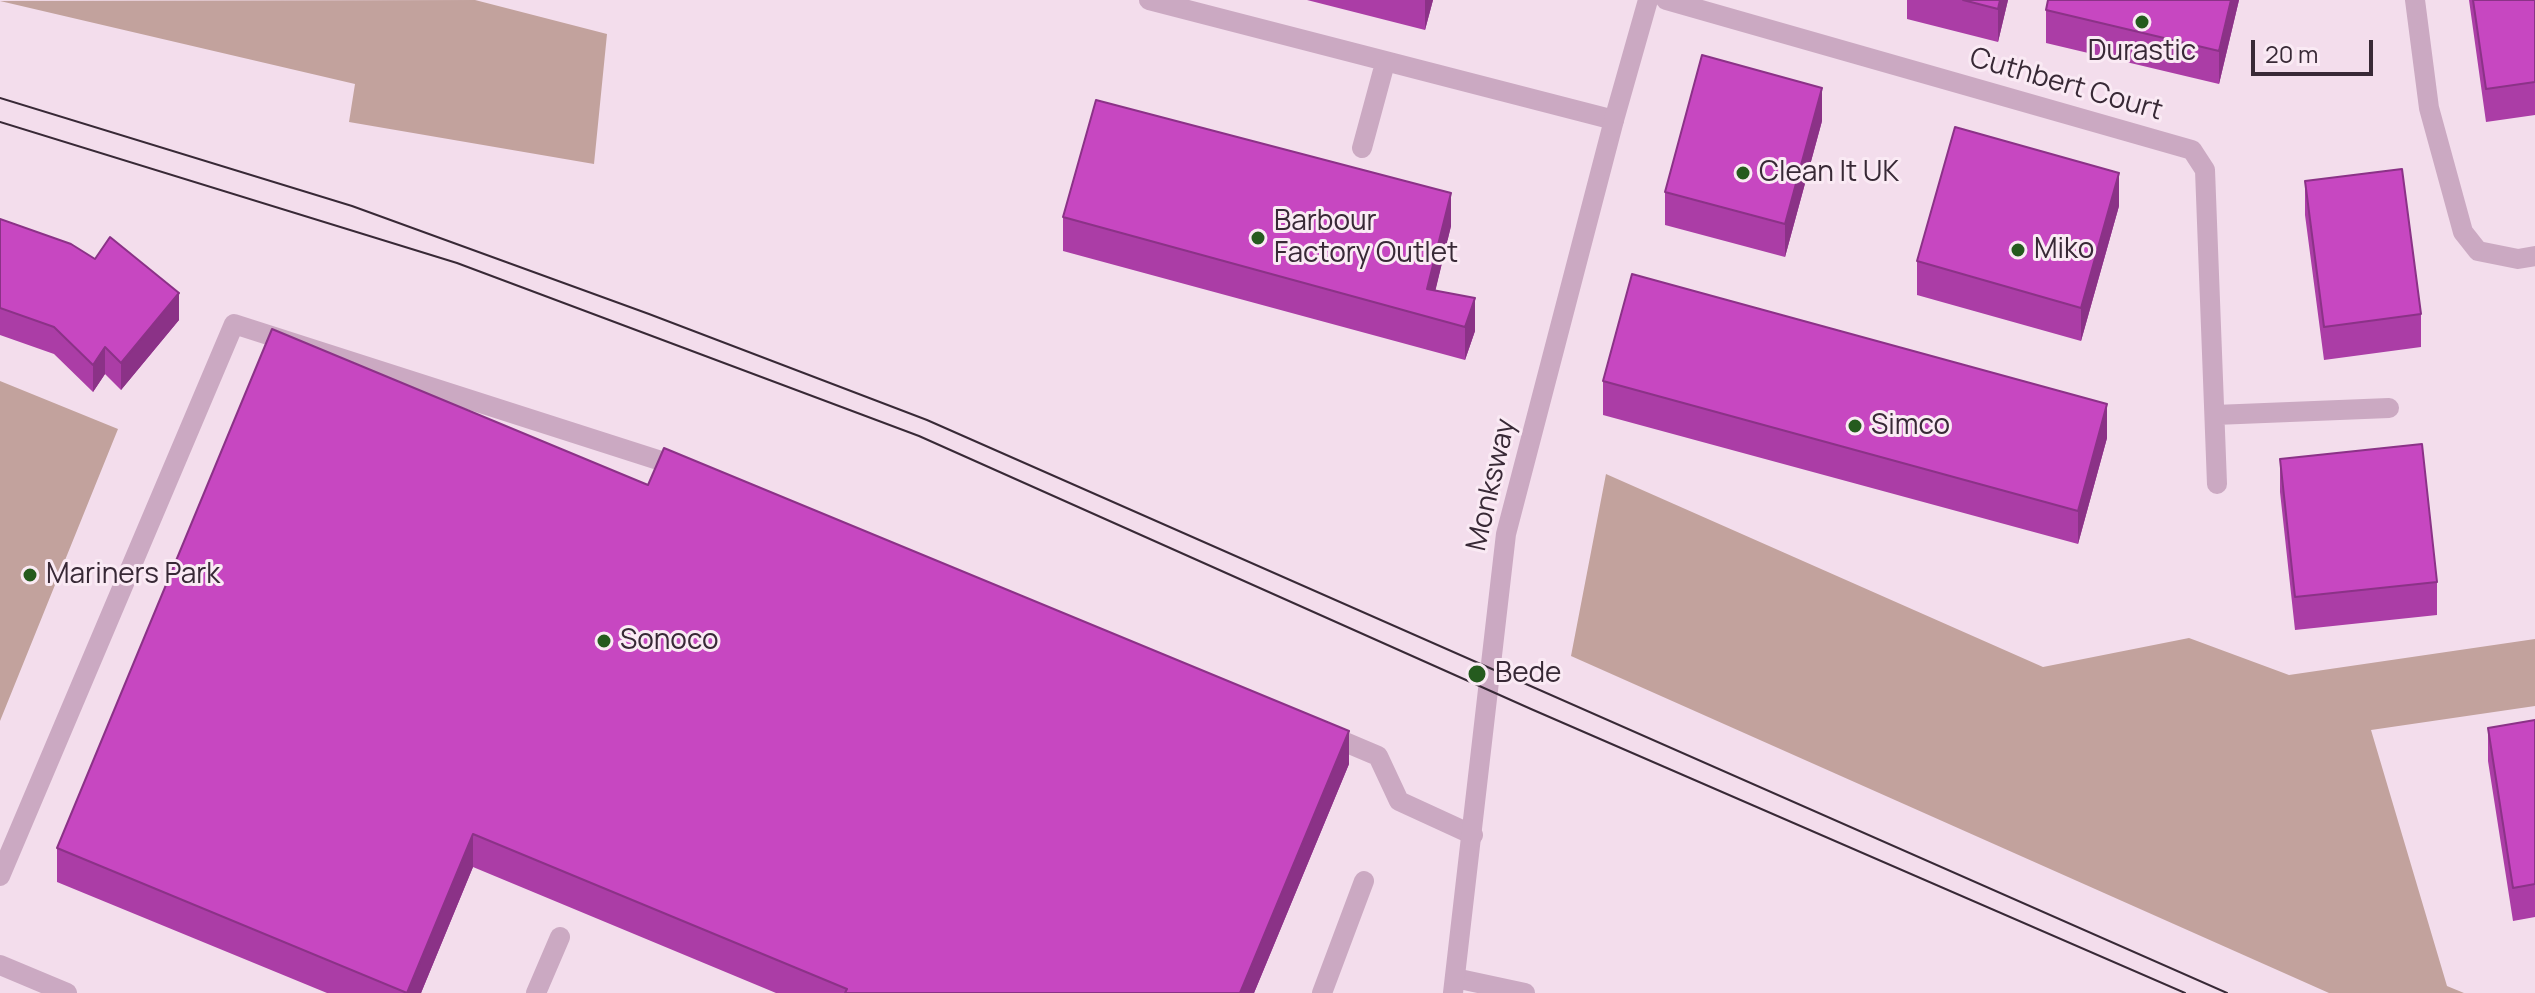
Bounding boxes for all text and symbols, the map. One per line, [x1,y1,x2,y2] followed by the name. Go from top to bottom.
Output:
[2133,13,2151,31] marker: Durastic
[2255,24,2377,74] scale bar
[2088,35,2196,69] place label: Durastic
[2265,37,2318,70] text: 20 m
[1966,41,2166,129] street label: Cuthbert Court
[1759,156,1899,190] place label: Clean It UK
[1734,164,1752,182] marker: Clean It UK
[1274,205,1458,271] place label: Barbour Factory Outlet
[1249,229,1267,247] marker: Barbour Factory Outlet
[2034,233,2094,267] place label: Miko
[2009,241,2027,259] marker: Miko
[1871,409,1950,443] place label: Simco
[1460,416,1524,554] street label: Monksway
[1846,417,1864,435] marker: Simco
[46,558,220,592] place label: Mariners Park
[21,566,39,584] marker: Mariners Park
[620,624,719,658] place label: Sonoco
[595,632,613,650] marker: Sonoco
[1495,657,1561,691] place label: Bede
[1466,663,1488,685] marker: Bede

